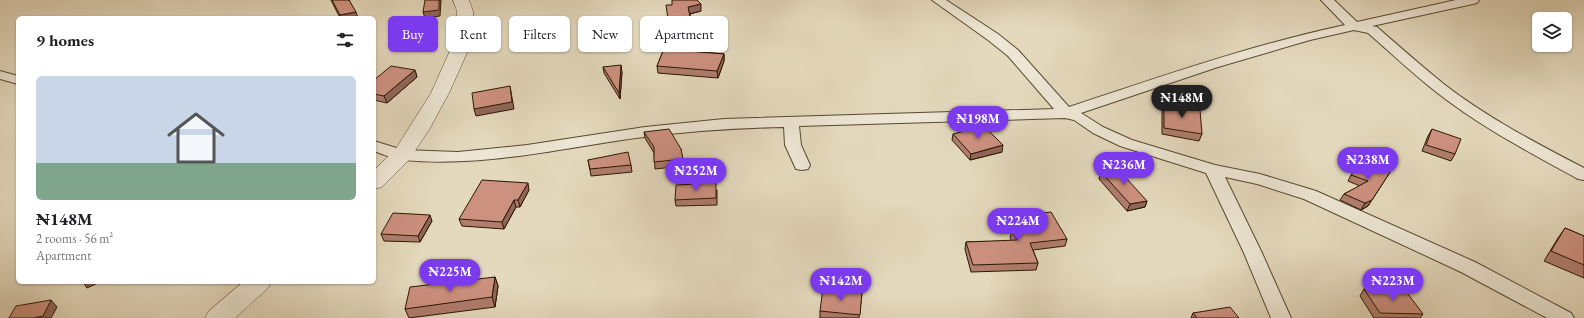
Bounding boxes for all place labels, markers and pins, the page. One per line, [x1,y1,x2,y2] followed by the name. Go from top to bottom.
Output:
[1154,85,1210,119] pin: ₦148M
[950,106,1006,140] pin: ₦198M
[1340,147,1396,181] pin: ₦238M
[1096,152,1152,186] pin: ₦236M
[668,158,724,192] pin: ₦252M
[990,208,1046,242] pin: ₦224M
[422,259,478,293] pin: ₦225M
[813,268,869,302] pin: ₦142M
[1365,268,1421,302] pin: ₦223M

